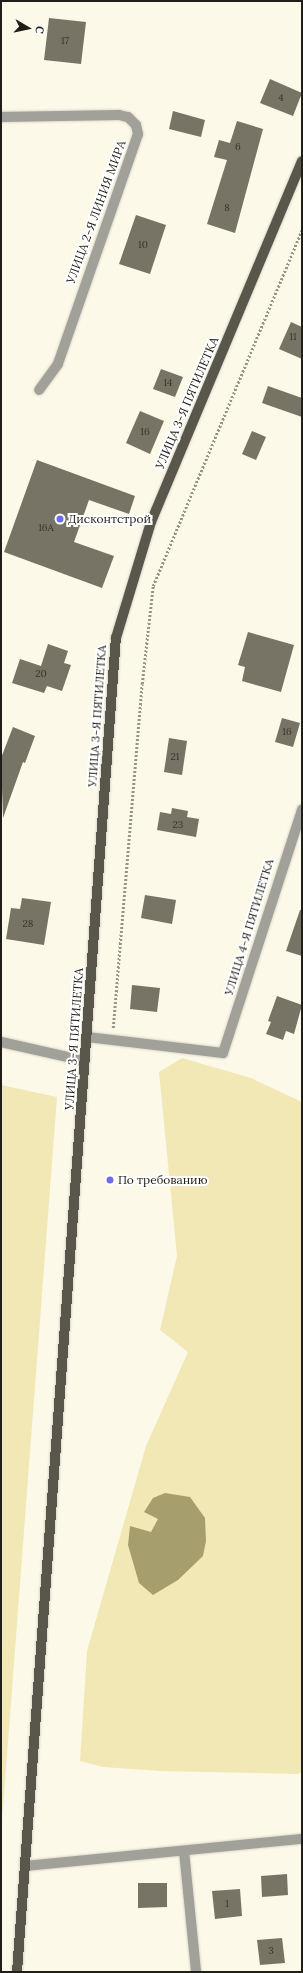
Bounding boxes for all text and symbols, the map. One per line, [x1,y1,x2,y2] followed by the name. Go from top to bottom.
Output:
[8,8,48,48] north arrow
[32,25,47,35] text: С
[61,35,69,47] house number: 17
[278,92,284,104] house number: 4
[63,138,129,286] street label: УЛИЦА 2-Я ЛИНИЯ МИРА
[235,141,241,153] house number: 6
[224,202,230,214] house number: 8
[138,239,148,251] house number: 10
[289,331,297,343] house number: 11
[153,335,221,471] street label: УЛИЦА 3-Я ПЯТИЛЕТКА
[163,377,173,389] house number: 14
[140,426,150,438] house number: 16
[68,512,151,526] place label: Дисконтстрой
[55,514,65,524] marker: Дисконтстрой
[38,522,54,534] house number: 16А
[85,645,109,787] street label: УЛИЦА 3-Я ПЯТИЛЕТКА
[35,668,47,680] house number: 20
[282,726,292,738] house number: 16
[170,751,180,763] house number: 21
[173,819,183,831] house number: 23
[221,857,277,997] street label: УЛИЦА 4-Я ПЯТИЛЕТКА
[23,918,33,930] house number: 28
[62,968,86,1110] street label: УЛИЦА 3-Я ПЯТИЛЕТКА
[118,1173,207,1187] place label: По требованию
[105,1175,115,1185] marker: По требованию
[225,1898,229,1910] house number: 1
[268,1945,274,1957] house number: 3

